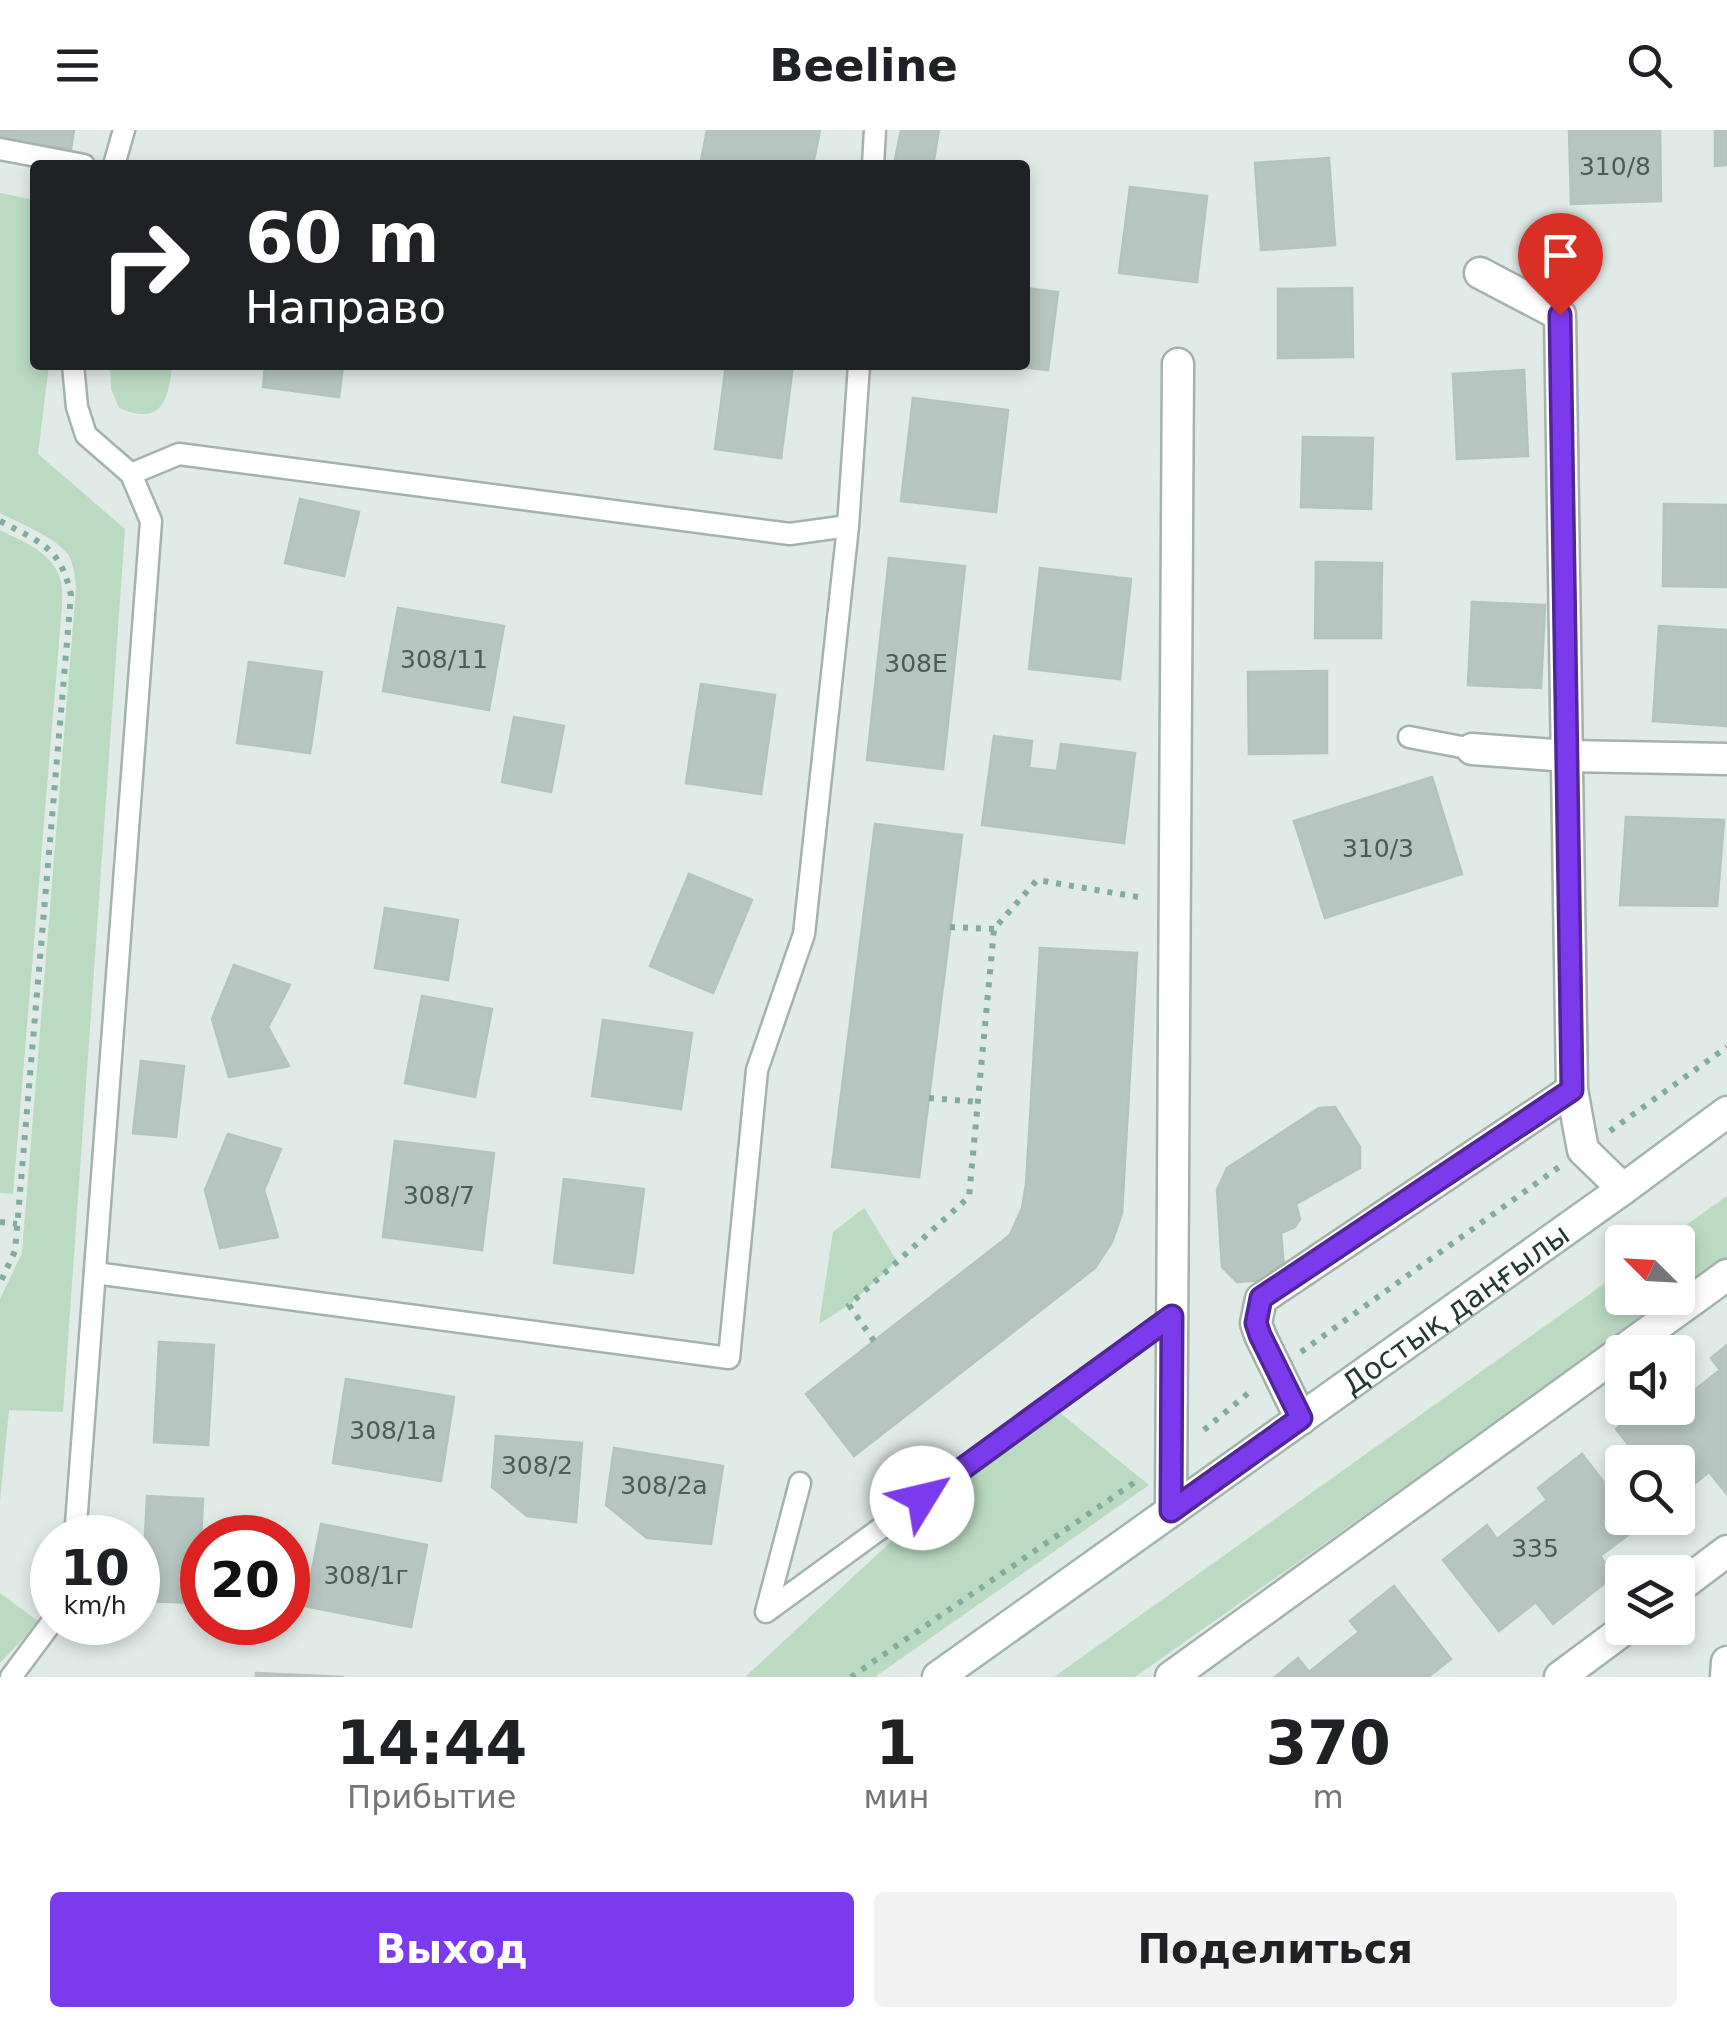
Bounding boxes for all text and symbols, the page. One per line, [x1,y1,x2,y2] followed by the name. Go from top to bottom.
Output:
[50,38,105,93] icon: menu
[1622,38,1677,93] icon: search
[769,39,958,92] text: Beeline
[1579,152,1651,181] house number: 310/8
[245,197,440,279] text: 60 m
[80,200,210,330] icon: right
[1518,213,1603,316] pin
[1533,228,1588,283] icon: arrive
[245,281,446,334] text: Направо
[400,645,488,674] house number: 308/11
[884,649,948,678] house number: 308Е
[1342,834,1414,863] house number: 310/3
[403,1181,475,1210] house number: 308/7
[1335,1216,1575,1401] street label: Достық даңғылы
[1605,1225,1695,1315] north arrow
[1605,1225,1695,1645] map controls
[1605,1335,1695,1425] button: sound
[349,1416,437,1445] house number: 308/1а
[1605,1445,1695,1535] button: search
[870,1446,974,1550] position arrow
[501,1451,573,1480] house number: 308/2
[620,1471,708,1500] house number: 308/2а
[180,1515,310,1645] speed limit sign: 20
[1511,1534,1559,1563] house number: 335
[60,1539,130,1597] text: 10
[1605,1555,1695,1645] button: layers
[323,1561,409,1590] house number: 308/1г
[63,1591,127,1620] text: km/h
[336,1708,527,1778] text: 14:44
[875,1708,917,1778] text: 1
[1266,1708,1391,1778] text: 370
[347,1778,516,1816] text: Прибытие
[863,1778,929,1816] text: мин
[1313,1778,1344,1816] text: m
[50,1892,854,2007] button: Выход
[874,1892,1677,2007] button: Поделиться

